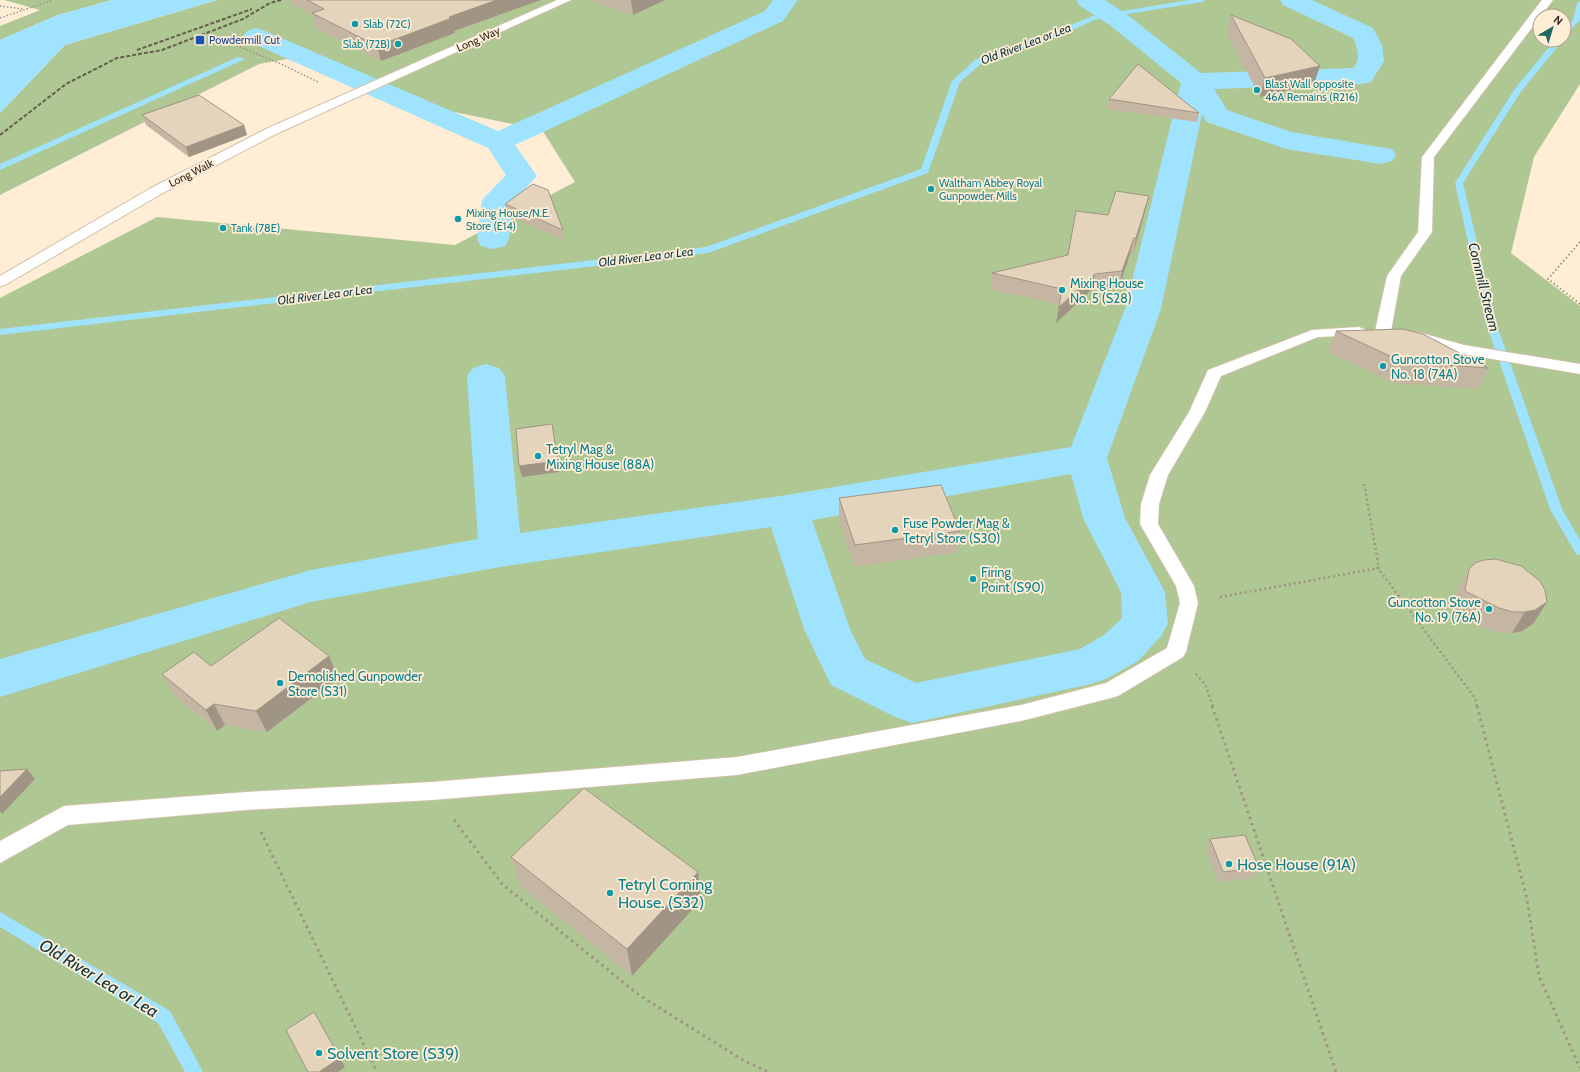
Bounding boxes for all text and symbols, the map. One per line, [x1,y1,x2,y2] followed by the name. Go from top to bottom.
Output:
[1532,8,1572,48] north arrow
[1551,12,1566,28] text: N
[363,17,411,31] place label: Slab (72C)
[350,19,360,29] marker: Slab (72C)
[979,19,1073,68] water label: Old River Lea or Lea
[454,23,502,55] street label: Long Way
[209,33,280,47] place label: Powdermill Cut
[194,34,206,46] marker: Powdermill Cut
[343,37,390,51] place label: Slab (72B)
[393,39,403,49] marker: Slab (72B)
[1265,77,1358,104] place label: Blast Wall opposite 46A Remains (R216)
[1252,85,1262,95] marker: Blast Wall opposite 46A Remains (R216)
[166,156,216,190] street label: Long Walk
[939,176,1043,203] place label: Waltham Abbey Royal Gunpowder Mills
[926,184,936,194] marker: Waltham Abbey Royal Gunpowder Mills
[466,206,550,233] place label: Mixing House/N.E. Store (E14)
[453,214,463,224] marker: Mixing House/N.E. Store (E14)
[231,221,280,235] place label: Tank (78E)
[218,223,228,233] marker: Tank (78E)
[1464,241,1504,333] water label: Cornmill Stream
[598,243,694,270] water label: Old River Lea or Lea
[1070,275,1144,306] place label: Mixing House No. 5 (S28)
[277,281,373,308] water label: Old River Lea or Lea
[1057,285,1067,295] marker: Mixing House No. 5 (S28)
[1391,351,1485,382] place label: Guncotton Stove No. 18 (74A)
[1378,361,1388,371] marker: Guncotton Stove No. 18 (74A)
[546,441,654,472] place label: Tetryl Mag & Mixing House (88A)
[533,451,543,461] marker: Tetryl Mag & Mixing House (88A)
[903,515,1010,546] place label: Fuse Powder Mag & Tetryl Store (S30)
[890,525,900,535] marker: Fuse Powder Mag & Tetryl Store (S30)
[981,564,1044,595] place label: Firing Point (S90)
[968,574,978,584] marker: Firing Point (S90)
[1388,594,1481,625] place label: Guncotton Stove No. 19 (76A)
[1484,604,1494,614] marker: Guncotton Stove No. 19 (76A)
[288,668,423,699] place label: Demolished Gunpowder Store (S31)
[275,678,285,688] marker: Demolished Gunpowder Store (S31)
[1237,855,1356,874] place label: Hose House (91A)
[1224,859,1234,869] marker: Hose House (91A)
[618,875,713,912] place label: Tetryl Corning House. (S32)
[605,888,615,898] marker: Tetryl Corning House. (S32)
[36,935,162,1021] water label: Old River Lea or Lea
[327,1044,459,1063] place label: Solvent Store (S39)
[314,1048,324,1058] marker: Solvent Store (S39)

